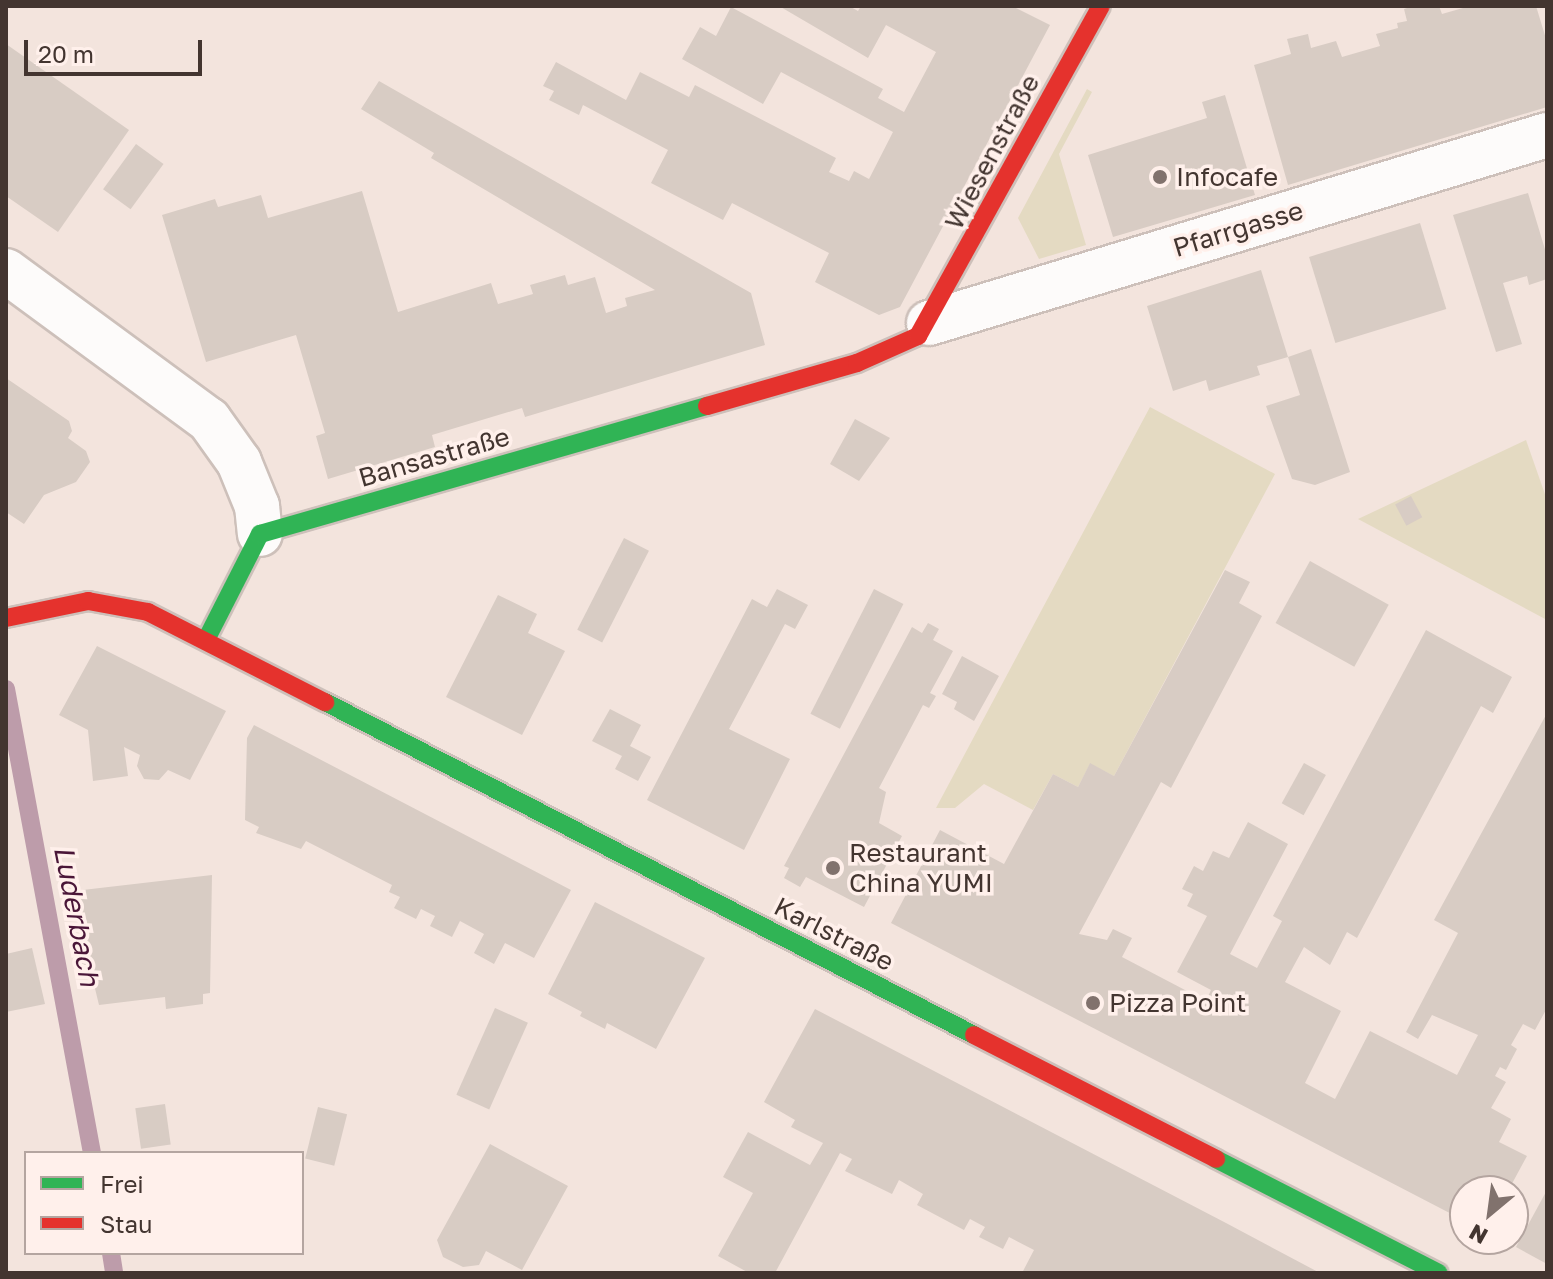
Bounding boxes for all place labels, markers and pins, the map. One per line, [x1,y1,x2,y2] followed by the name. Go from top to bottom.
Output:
[1176,161,1278,193] place label: Infocafe
[1151,168,1169,186] marker: Infocafe
[849,837,993,898] place label: Restaurant China YUMI
[824,859,842,877] marker: Restaurant China YUMI
[1109,987,1246,1019] place label: Pizza Point
[1084,994,1102,1012] marker: Pizza Point

